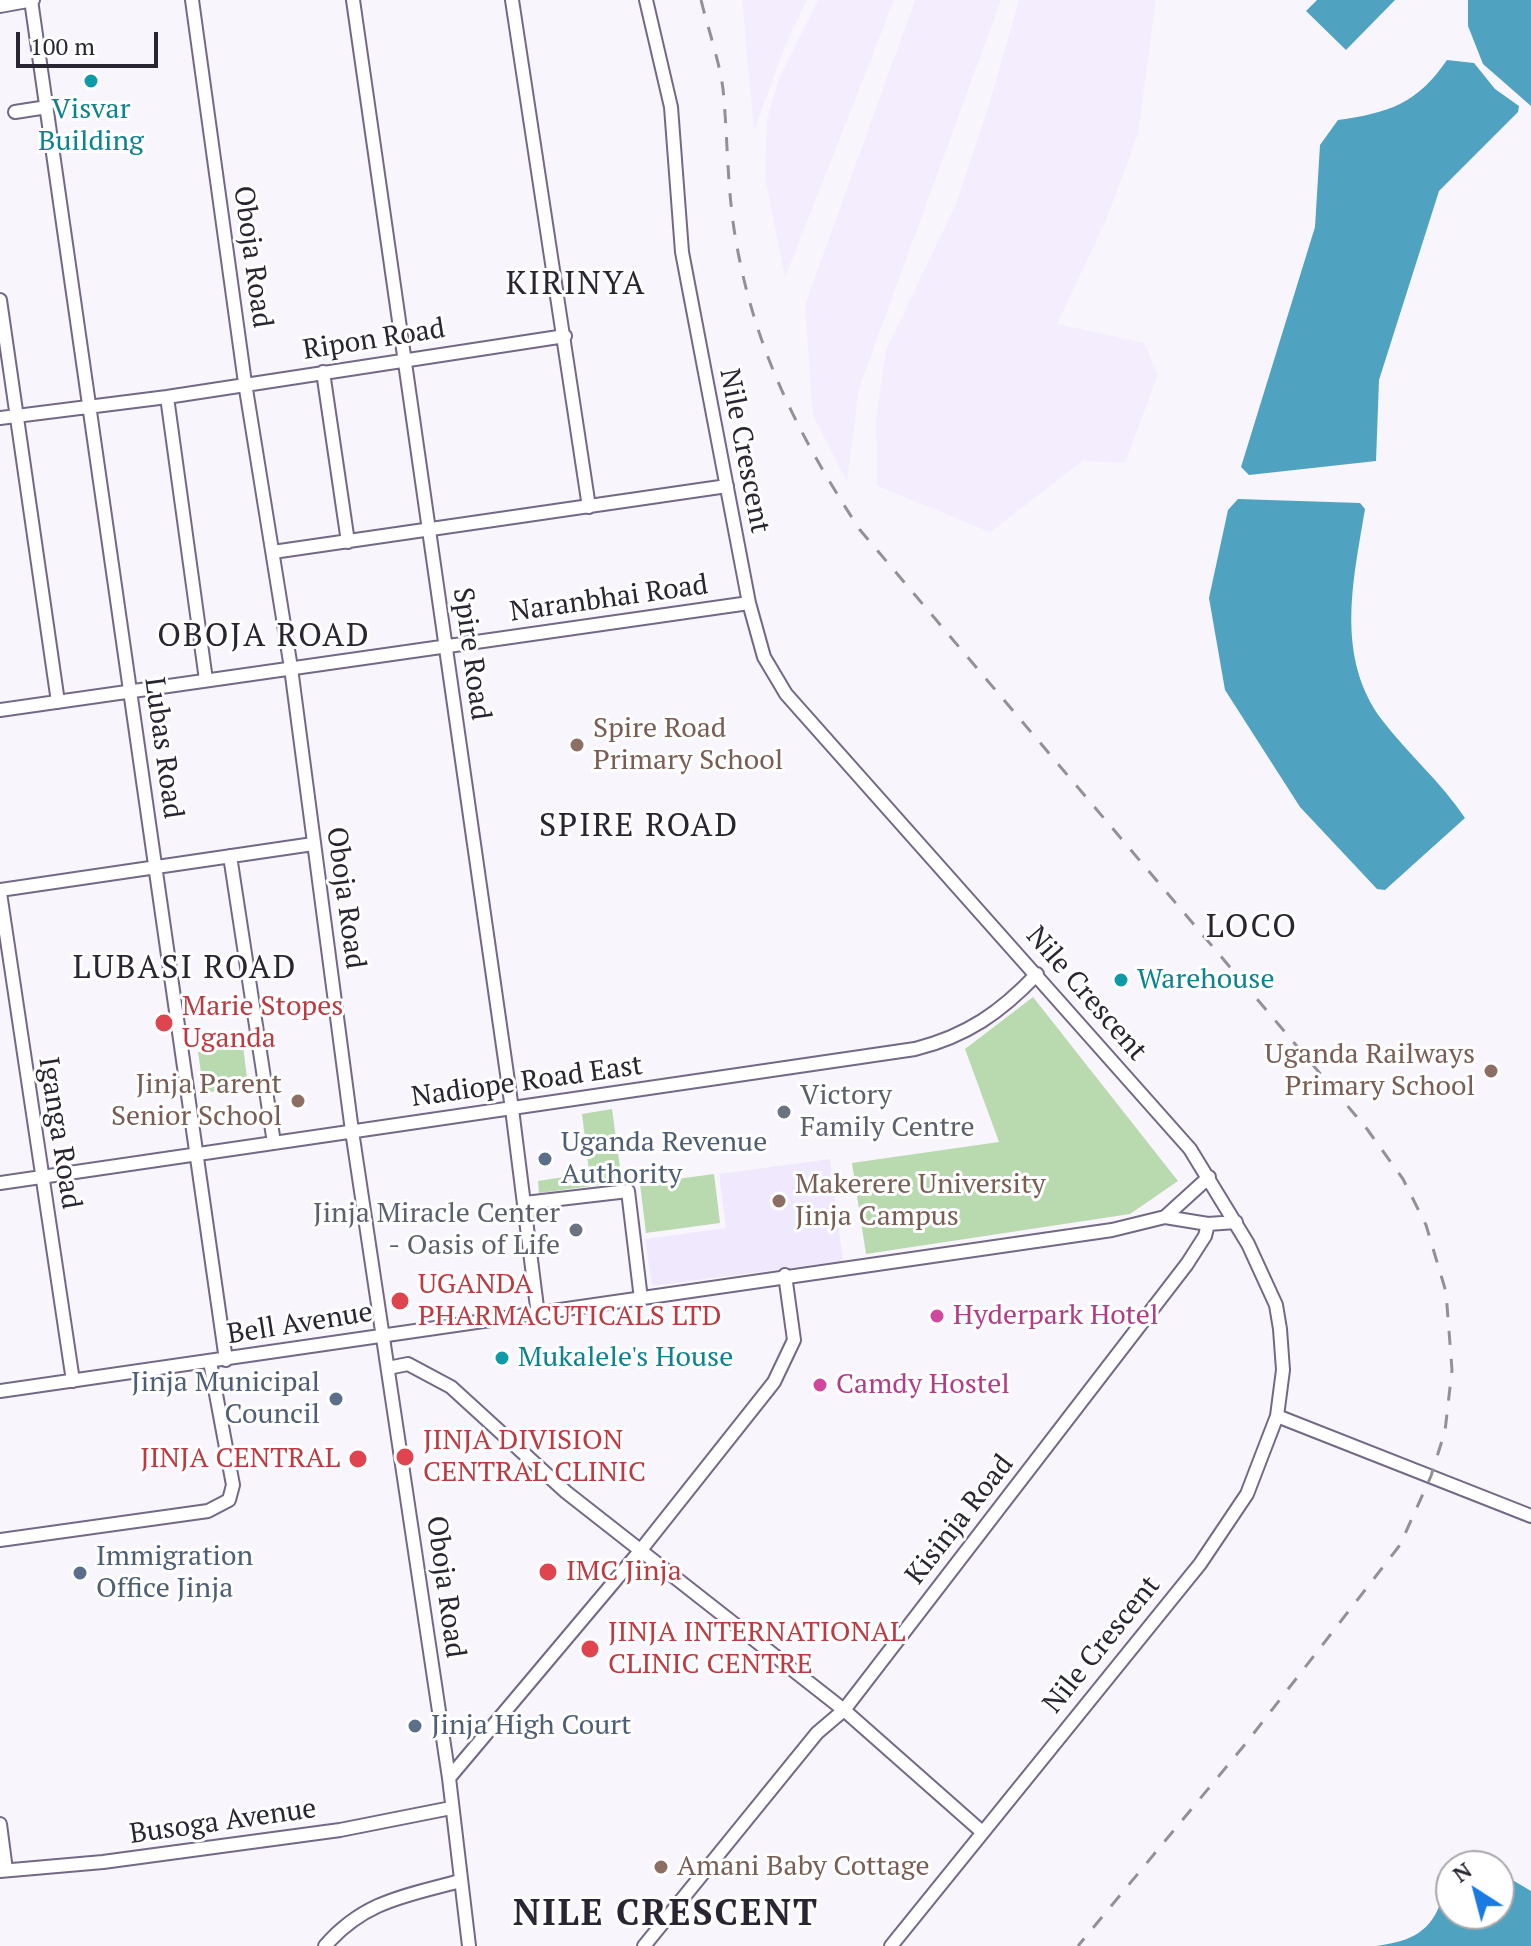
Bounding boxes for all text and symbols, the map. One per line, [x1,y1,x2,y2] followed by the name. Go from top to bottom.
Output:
[20,16,162,66] scale bar
[30,30,95,62] text: 100 m
[82,72,100,90] marker: Visvar Building
[38,93,144,159] place label: Visvar Building
[225,184,279,330] street label: Oboja Road
[506,266,646,304] district label: KIRINYA
[301,312,447,368] street label: Ripon Road
[712,366,776,536] street label: Nile Crescent
[508,568,710,630] street label: Naranbhai Road
[445,586,497,722] street label: Spire Road
[157,618,371,656] district label: OBOJA ROAD
[136,675,190,821] street label: Lubas Road
[593,712,783,778] place label: Spire Road Primary School
[568,736,586,754] marker: Spire Road Primary School
[539,808,739,846] district label: SPIRE ROAD
[318,825,372,971] street label: Oboja Road
[1206,909,1298,947] district label: LOCO
[1019,920,1153,1068] street label: Nile Crescent
[73,950,297,988] district label: LUBASI ROAD
[1137,963,1275,997] place label: Warehouse
[1112,971,1130,989] marker: Warehouse
[182,990,343,1056] place label: Marie Stopes Uganda
[153,1012,175,1034] marker: Marie Stopes Uganda
[1265,1038,1475,1104] place label: Uganda Railways Primary School
[409,1049,645,1115] street label: Nadiope Road East
[30,1055,88,1211] street label: Iganga Road
[1482,1062,1500,1080] marker: Uganda Railways Primary School
[111,1068,282,1134] place label: Jinja Parent Senior School
[800,1079,975,1145] place label: Victory Family Centre
[289,1092,307,1110] marker: Jinja Parent Senior School
[775,1103,793,1121] marker: Victory Family Centre
[561,1126,767,1192] place label: Uganda Revenue Authority
[536,1150,554,1168] marker: Uganda Revenue Authority
[795,1168,1046,1234] place label: Makerere University Jinja Campus
[770,1192,788,1210] marker: Makerere University Jinja Campus
[313,1197,560,1263] place label: Jinja Miracle Center - Oasis of Life
[567,1221,585,1239] marker: Jinja Miracle Center - Oasis of Life
[418,1268,721,1334] place label: UGANDA PHARMACUTICALS LTD
[389,1290,411,1312] marker: UGANDA PHARMACUTICALS LTD
[225,1296,375,1352] street label: Bell Avenue
[953,1299,1158,1333] place label: Hyderpark Hotel
[928,1307,946,1325] marker: Hyderpark Hotel
[518,1341,733,1375] place label: Mukalele's House
[493,1349,511,1367] marker: Mukalele's House
[131,1366,320,1432] place label: Jinja Municipal Council
[836,1368,1010,1402] place label: Camdy Hostel
[811,1376,829,1394] marker: Camdy Hostel
[327,1390,345,1408] marker: Jinja Municipal Council
[423,1424,646,1490] place label: JINJA DIVISION CENTRAL CLINIC
[140,1442,340,1476] place label: JINJA CENTRAL
[394,1446,416,1468] marker: JINJA DIVISION CENTRAL CLINIC
[347,1448,369,1470] marker: JINJA CENTRAL
[899,1449,1021,1591] street label: Kisinja Road
[418,1514,472,1660] street label: Oboja Road
[96,1540,253,1606] place label: Immigration Office Jinja
[566,1555,682,1589] place label: IMC Jinja
[537,1561,559,1583] marker: IMC Jinja
[71,1564,89,1582] marker: Immigration Office Jinja
[1036,1570,1168,1720] street label: Nile Crescent
[608,1616,905,1682] place label: JINJA INTERNATIONAL CLINIC CENTRE
[579,1638,601,1660] marker: JINJA INTERNATIONAL CLINIC CENTRE
[431,1709,631,1743] place label: Jinja High Court
[406,1717,424,1735] marker: Jinja High Court
[127,1792,319,1852] street label: Busoga Avenue
[677,1850,930,1884] place label: Amani Baby Cottage
[1435,1850,1515,1930] north arrow
[1447,1855,1477,1888] text: N
[652,1858,670,1876] marker: Amani Baby Cottage
[513,1893,819,1937] district label: NILE CRESCENT

